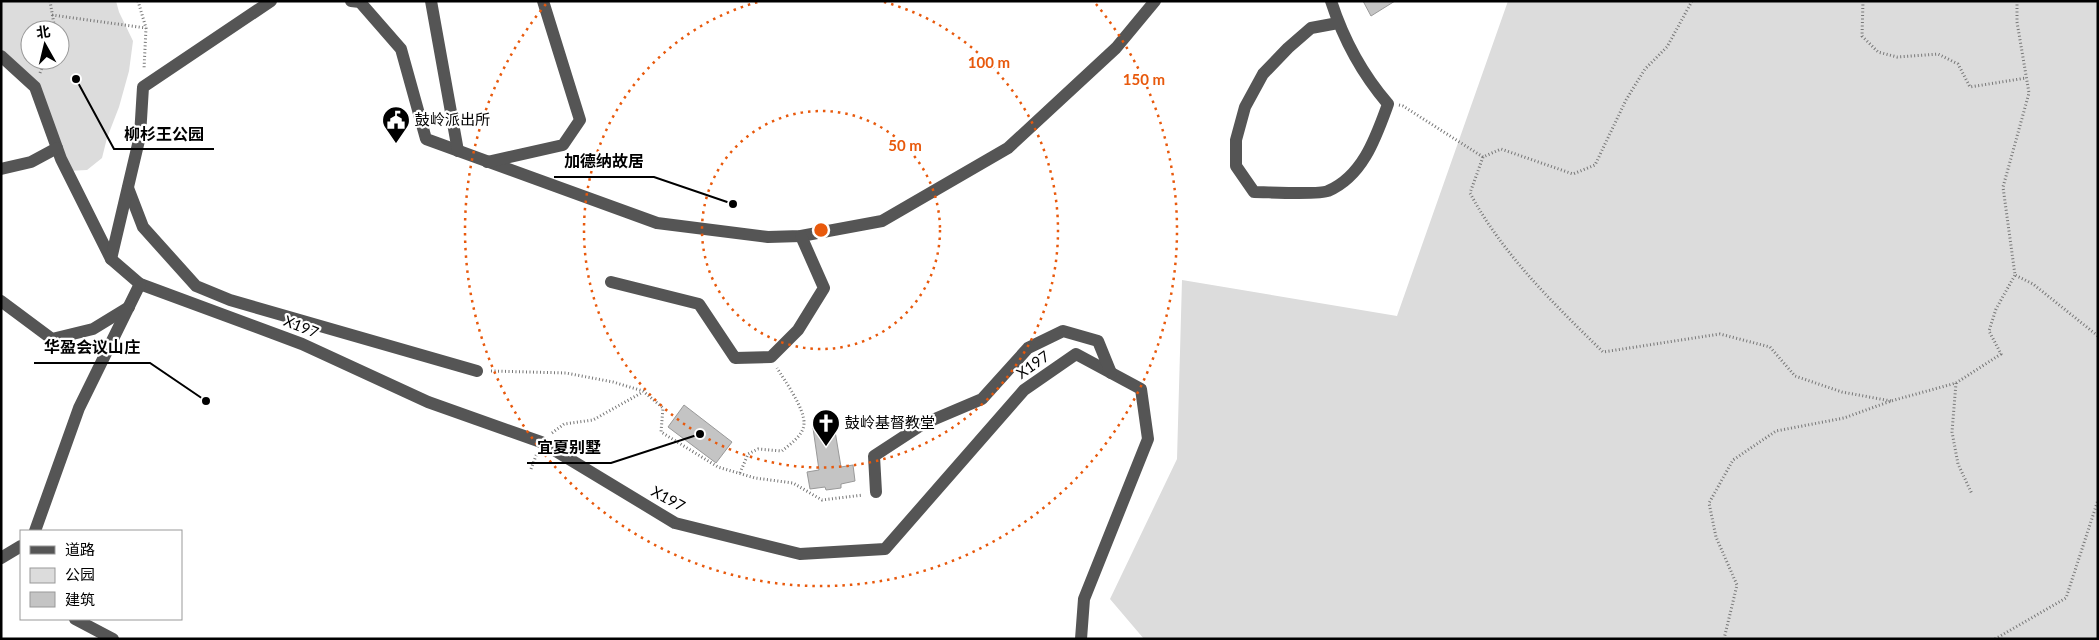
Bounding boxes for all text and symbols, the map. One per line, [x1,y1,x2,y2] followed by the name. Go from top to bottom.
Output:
[20,20,70,70] north arrow
[35,22,51,41] text: 北
[968,53,1010,71] text: 100 m
[1123,70,1165,88] text: 150 m
[381,105,411,144] public building icon: 鼓岭派出所
[415,110,490,128] place label: 鼓岭派出所
[114,118,214,149] callout: 柳杉王公园
[124,124,204,143] text: 柳杉王公园
[888,136,922,154] text: 50 m
[554,146,654,177] callout: 加德纳故居
[564,151,644,170] text: 加德纳故居
[812,221,830,239] centre of rings
[281,311,322,341] street label: X197
[34,332,150,363] callout: 华盈会议山庄
[44,337,140,356] text: 华盈会议山庄
[1013,346,1053,382] street label: X197
[811,408,841,447] church icon: 鼓岭基督教堂
[845,413,935,431] place label: 鼓岭基督教堂
[527,432,611,463] callout: 宜夏别墅
[537,437,601,456] text: 宜夏别墅
[648,482,689,515] street label: X197
[20,530,182,620] legend
[65,540,95,558] text: 道路
[65,565,95,583] text: 公园
[65,590,95,608] text: 建筑

